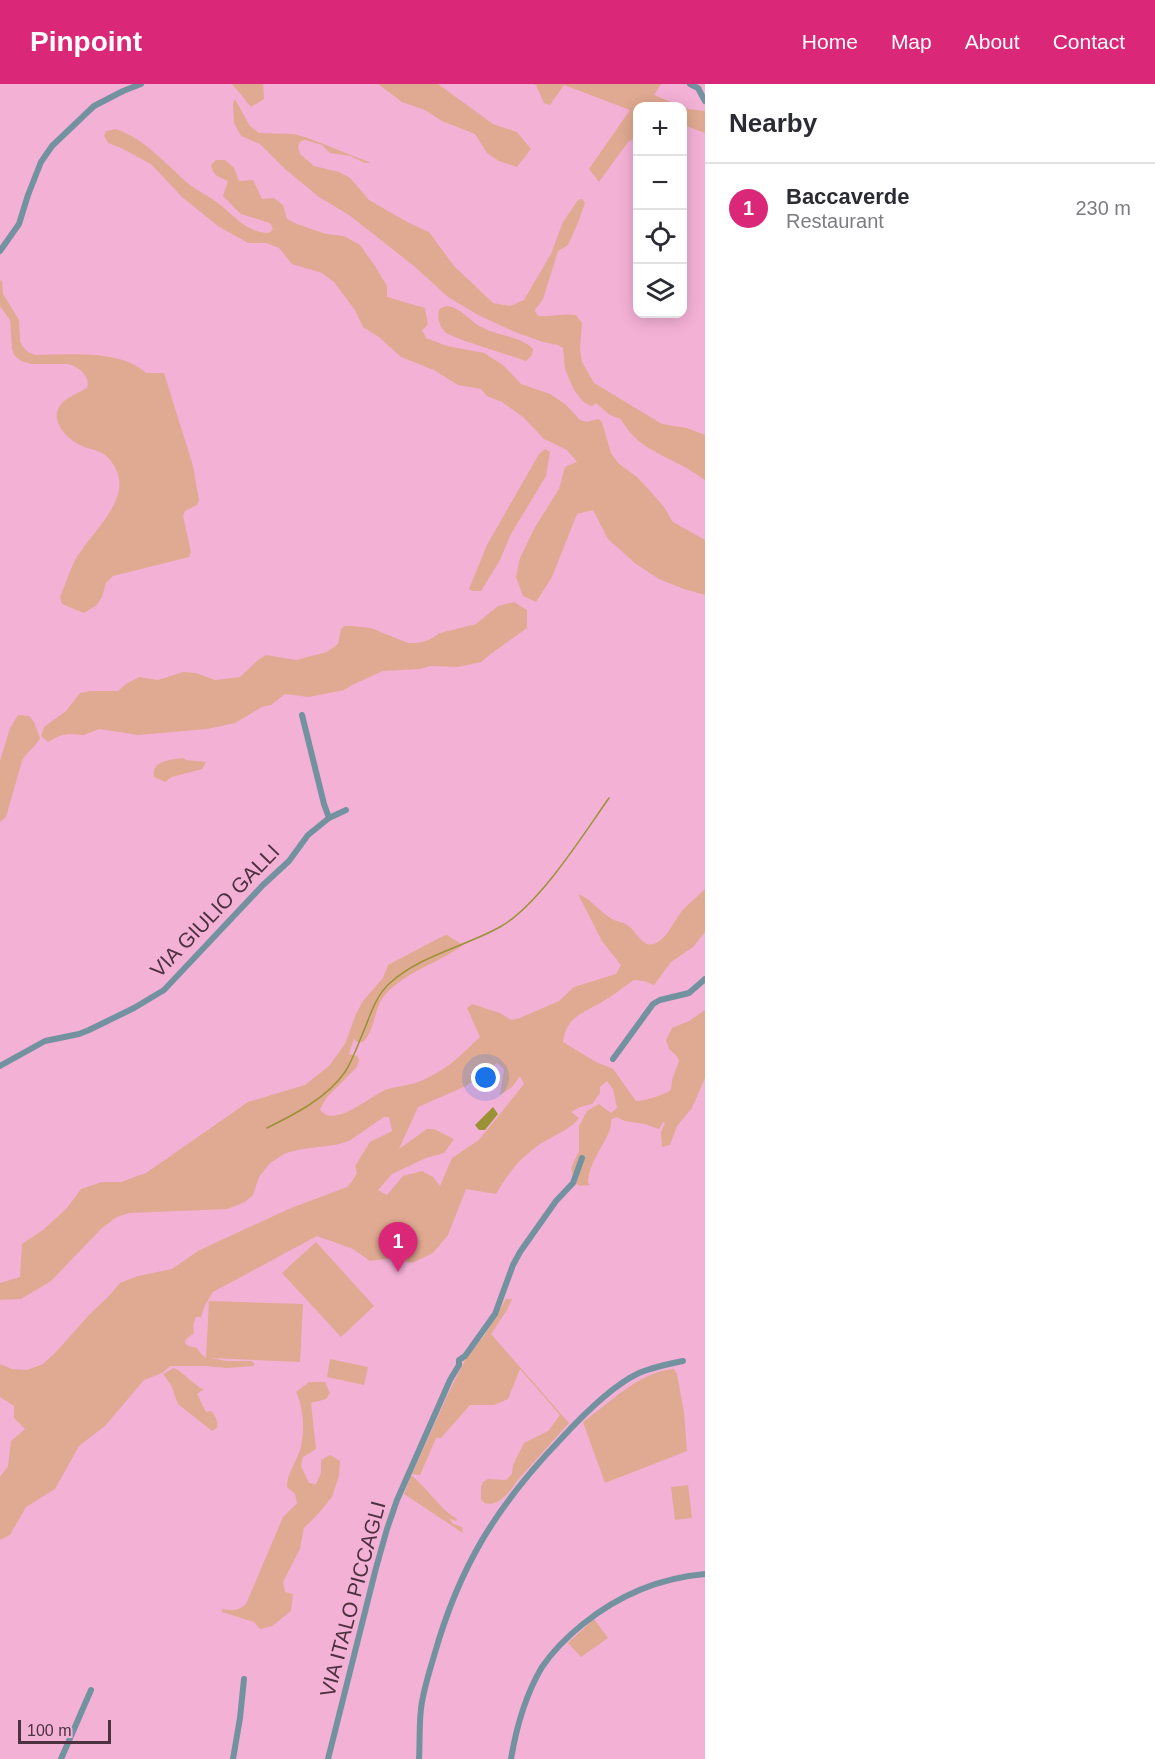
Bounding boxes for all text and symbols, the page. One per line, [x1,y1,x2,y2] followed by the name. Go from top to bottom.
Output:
[30,26,142,57] text: Pinpoint
[802,30,858,53] text: Home
[891,30,932,53] text: Map
[965,30,1020,53] text: About
[1053,30,1125,53] text: Contact
[633,102,687,318] map controls
[633,102,687,156] button: +
[729,108,817,138] text: Nearby
[633,156,687,210] button: −
[786,184,910,209] text: Baccaverde
[743,197,754,219] text: 1
[1075,197,1131,219] text: 230 m
[633,210,687,264] button: locate
[786,210,884,232] text: Restaurant
[633,264,687,318] button: layers
[146,840,284,982] street label: VIA GIULIO GALLI
[471,1063,500,1092] your location
[378,1222,418,1272] pin: 1
[315,1499,390,1699] street label: VIA ITALO PICCAGLI
[18,1717,111,1744] scale bar
[27,1722,71,1739] text: 100 m

